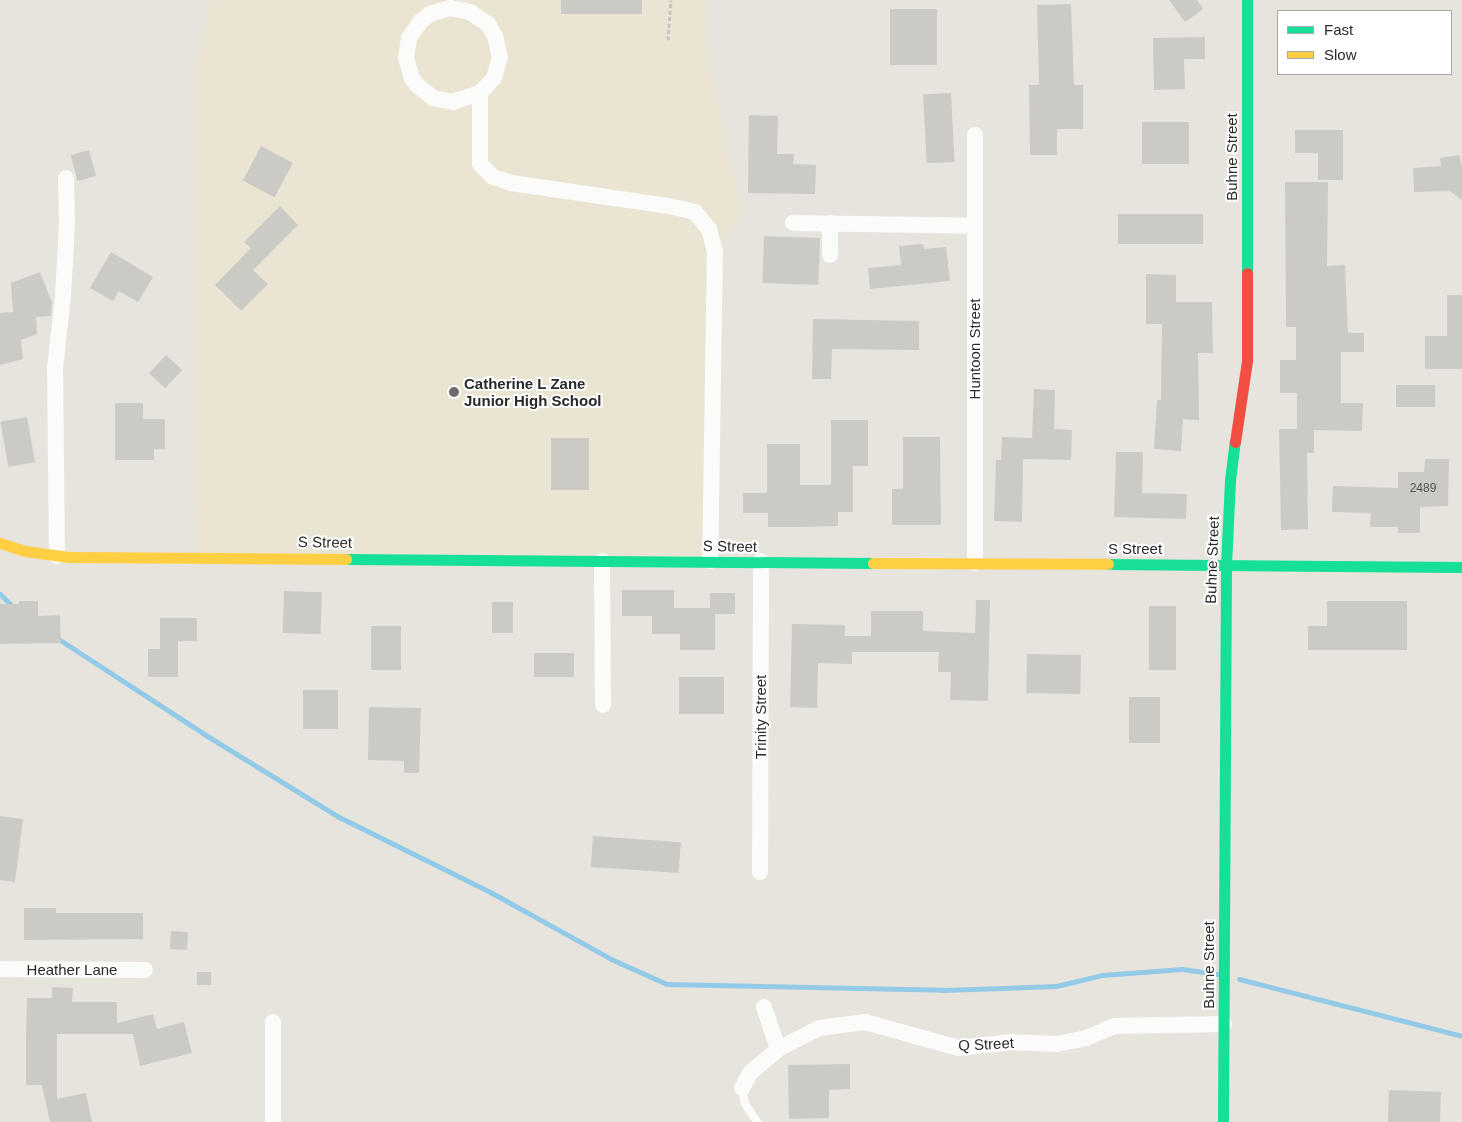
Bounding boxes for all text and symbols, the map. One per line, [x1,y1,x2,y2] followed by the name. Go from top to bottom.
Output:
[1277,10,1452,75] legend
[1324,21,1353,38] text: Fast
[1324,46,1357,63] text: Slow
[1223,113,1241,201] street label: Buhne Street
[966,299,984,399] street label: Huntoon Street
[464,374,601,409] place label: Catherine L Zane Junior High School
[448,386,460,398] marker: Catherine L Zane Junior High School
[1410,482,1436,496] house number: 2489
[1201,516,1223,604] street label: Buhne Street
[298,533,352,551] street label: S Street
[703,537,757,555] street label: S Street
[1108,540,1162,558] street label: S Street
[752,675,770,759] street label: Trinity Street
[1200,921,1218,1009] street label: Buhne Street
[27,961,117,979] street label: Heather Lane
[958,1034,1014,1054] street label: Q Street

